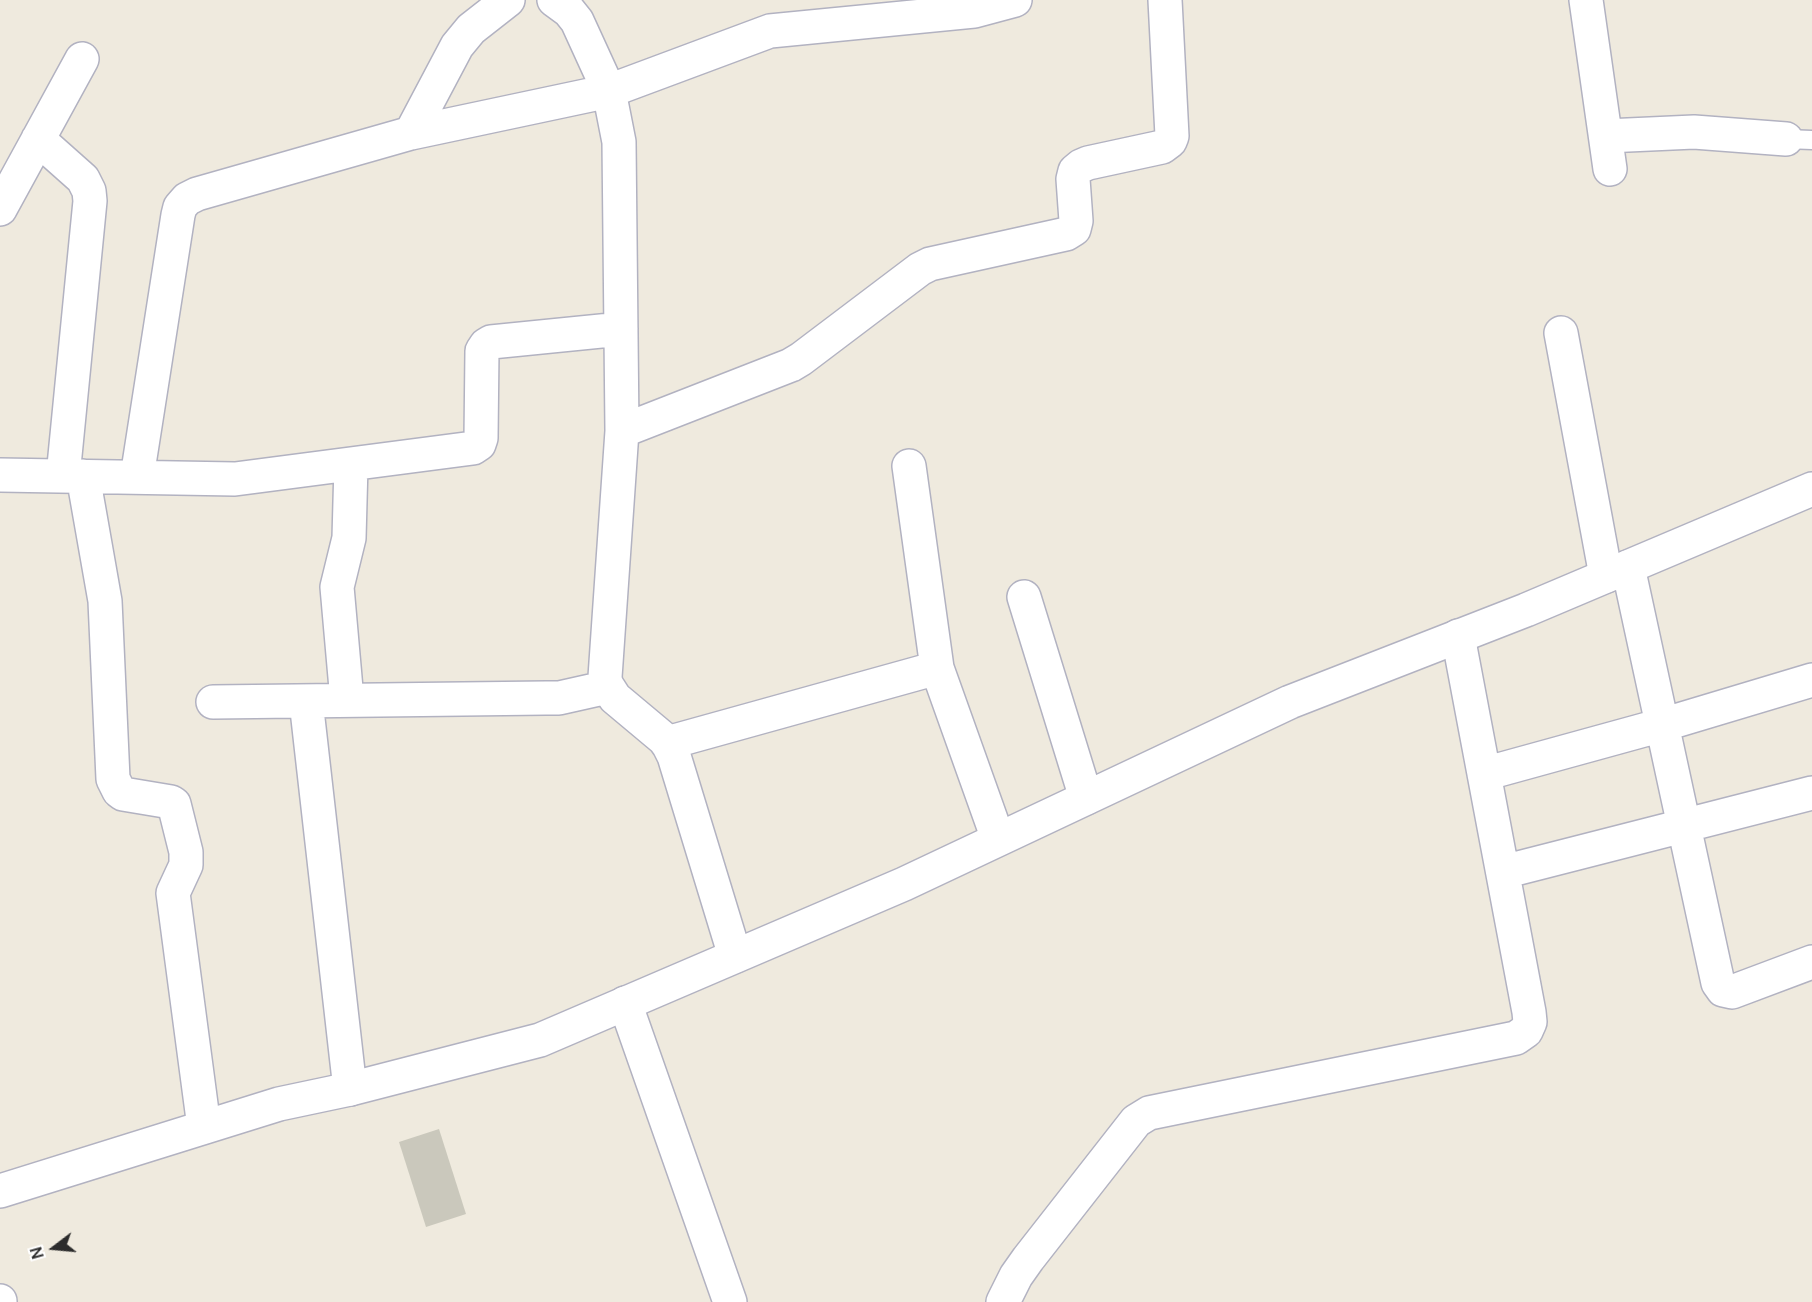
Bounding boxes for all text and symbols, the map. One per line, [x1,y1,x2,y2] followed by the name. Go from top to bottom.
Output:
[24,1218,84,1278] north arrow
[25,1244,49,1262] text: N

